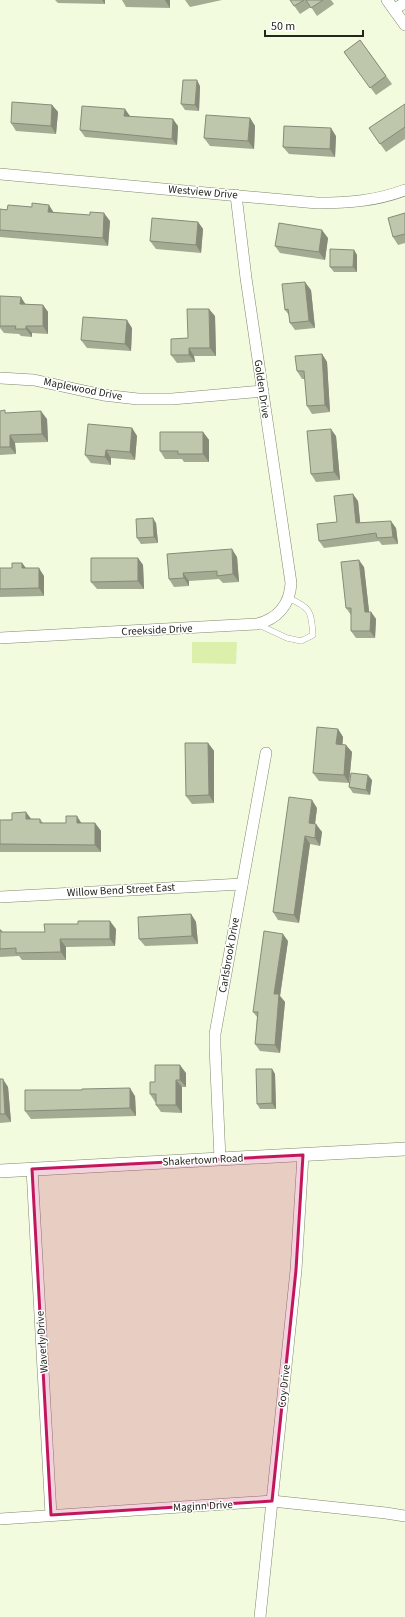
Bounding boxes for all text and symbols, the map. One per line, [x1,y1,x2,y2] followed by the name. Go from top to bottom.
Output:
[265,12,363,38] scale bar
[271,18,295,35] text: 50 m
[168,181,239,203] street label: Westview Drive
[250,359,274,420] street label: Golden Drive
[42,374,124,404] street label: Maplewood Drive
[121,621,194,639] street label: Creekside Drive
[66,880,176,900] street label: Willow Bend Street East
[215,916,243,994] street label: Carlsbrook Drive
[162,1150,244,1170] street label: Shakertown Road
[32,1310,52,1374] street label: Waverly Drive
[274,1363,294,1408] street label: Coy Drive
[173,1497,234,1515] street label: Maginn Drive

